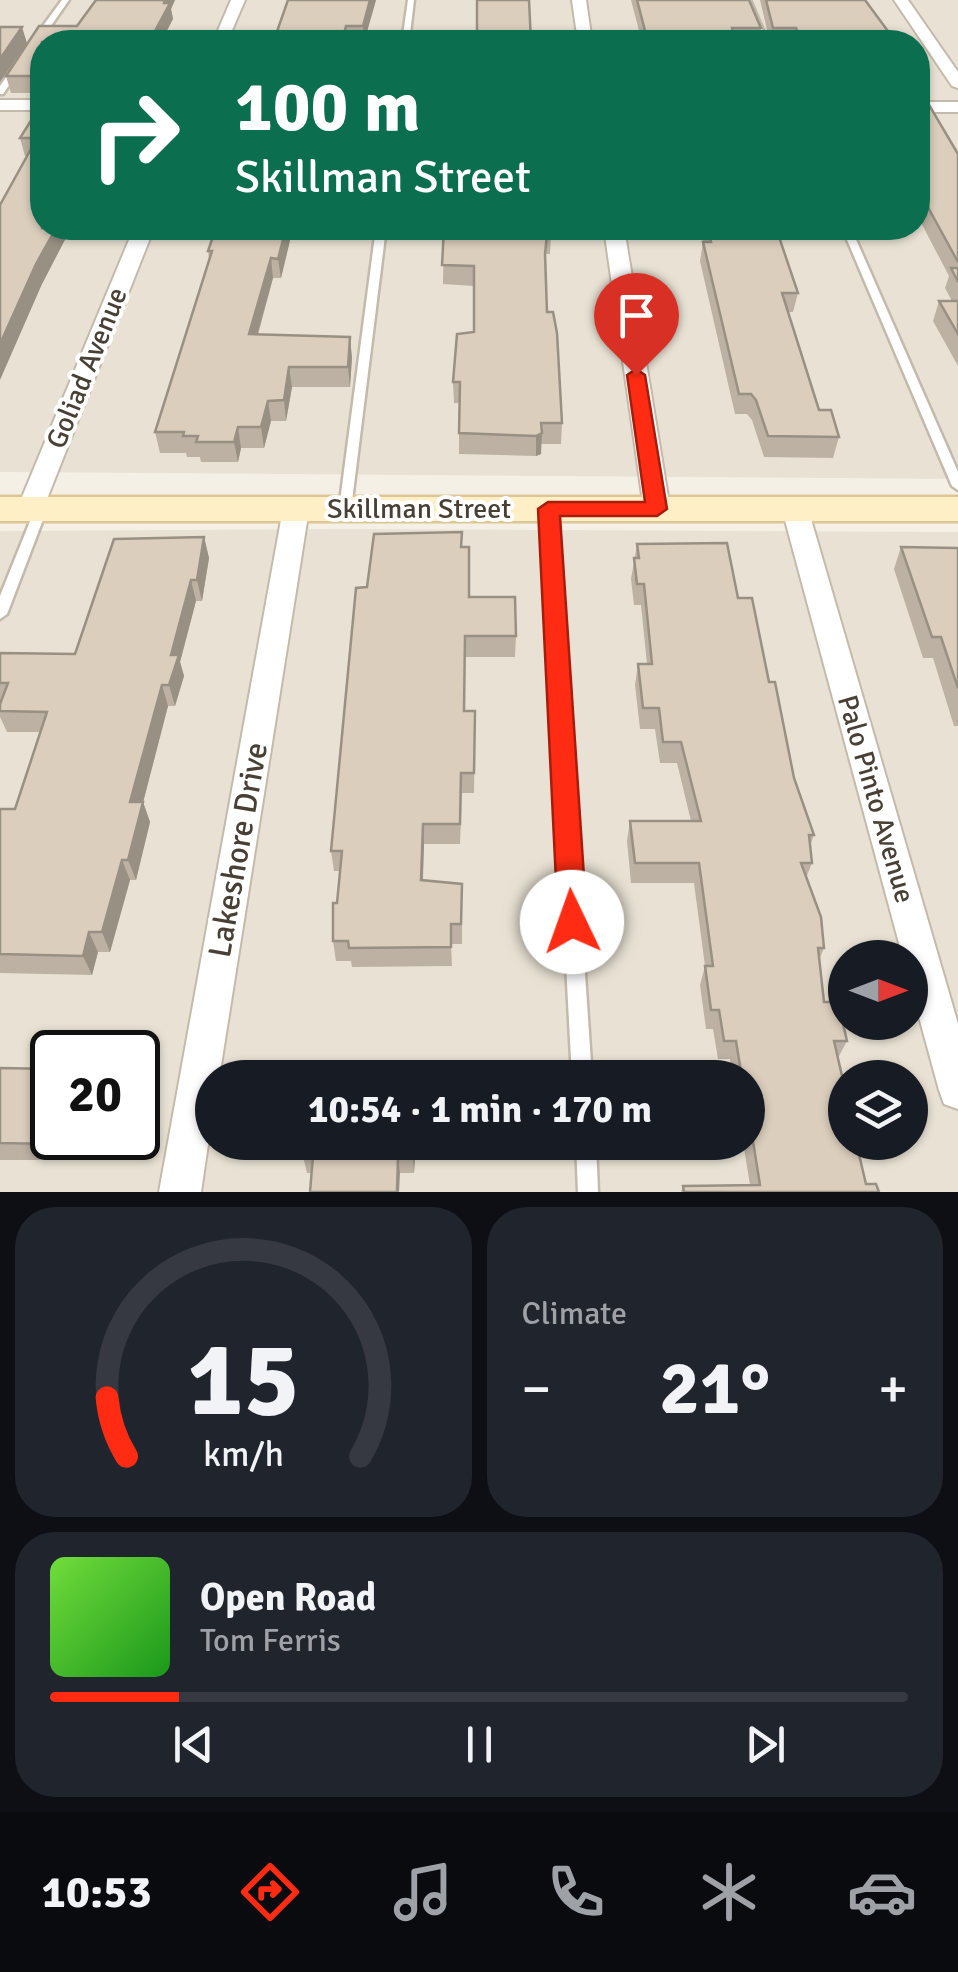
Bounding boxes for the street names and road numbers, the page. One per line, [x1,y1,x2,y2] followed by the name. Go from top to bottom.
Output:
[39,282,135,454] street label: Goliad Avenue
[327,492,511,526] street label: Skillman Street
[830,691,922,907] street label: Palo Pinto Avenue
[200,739,276,961] street label: Lakeshore Drive

